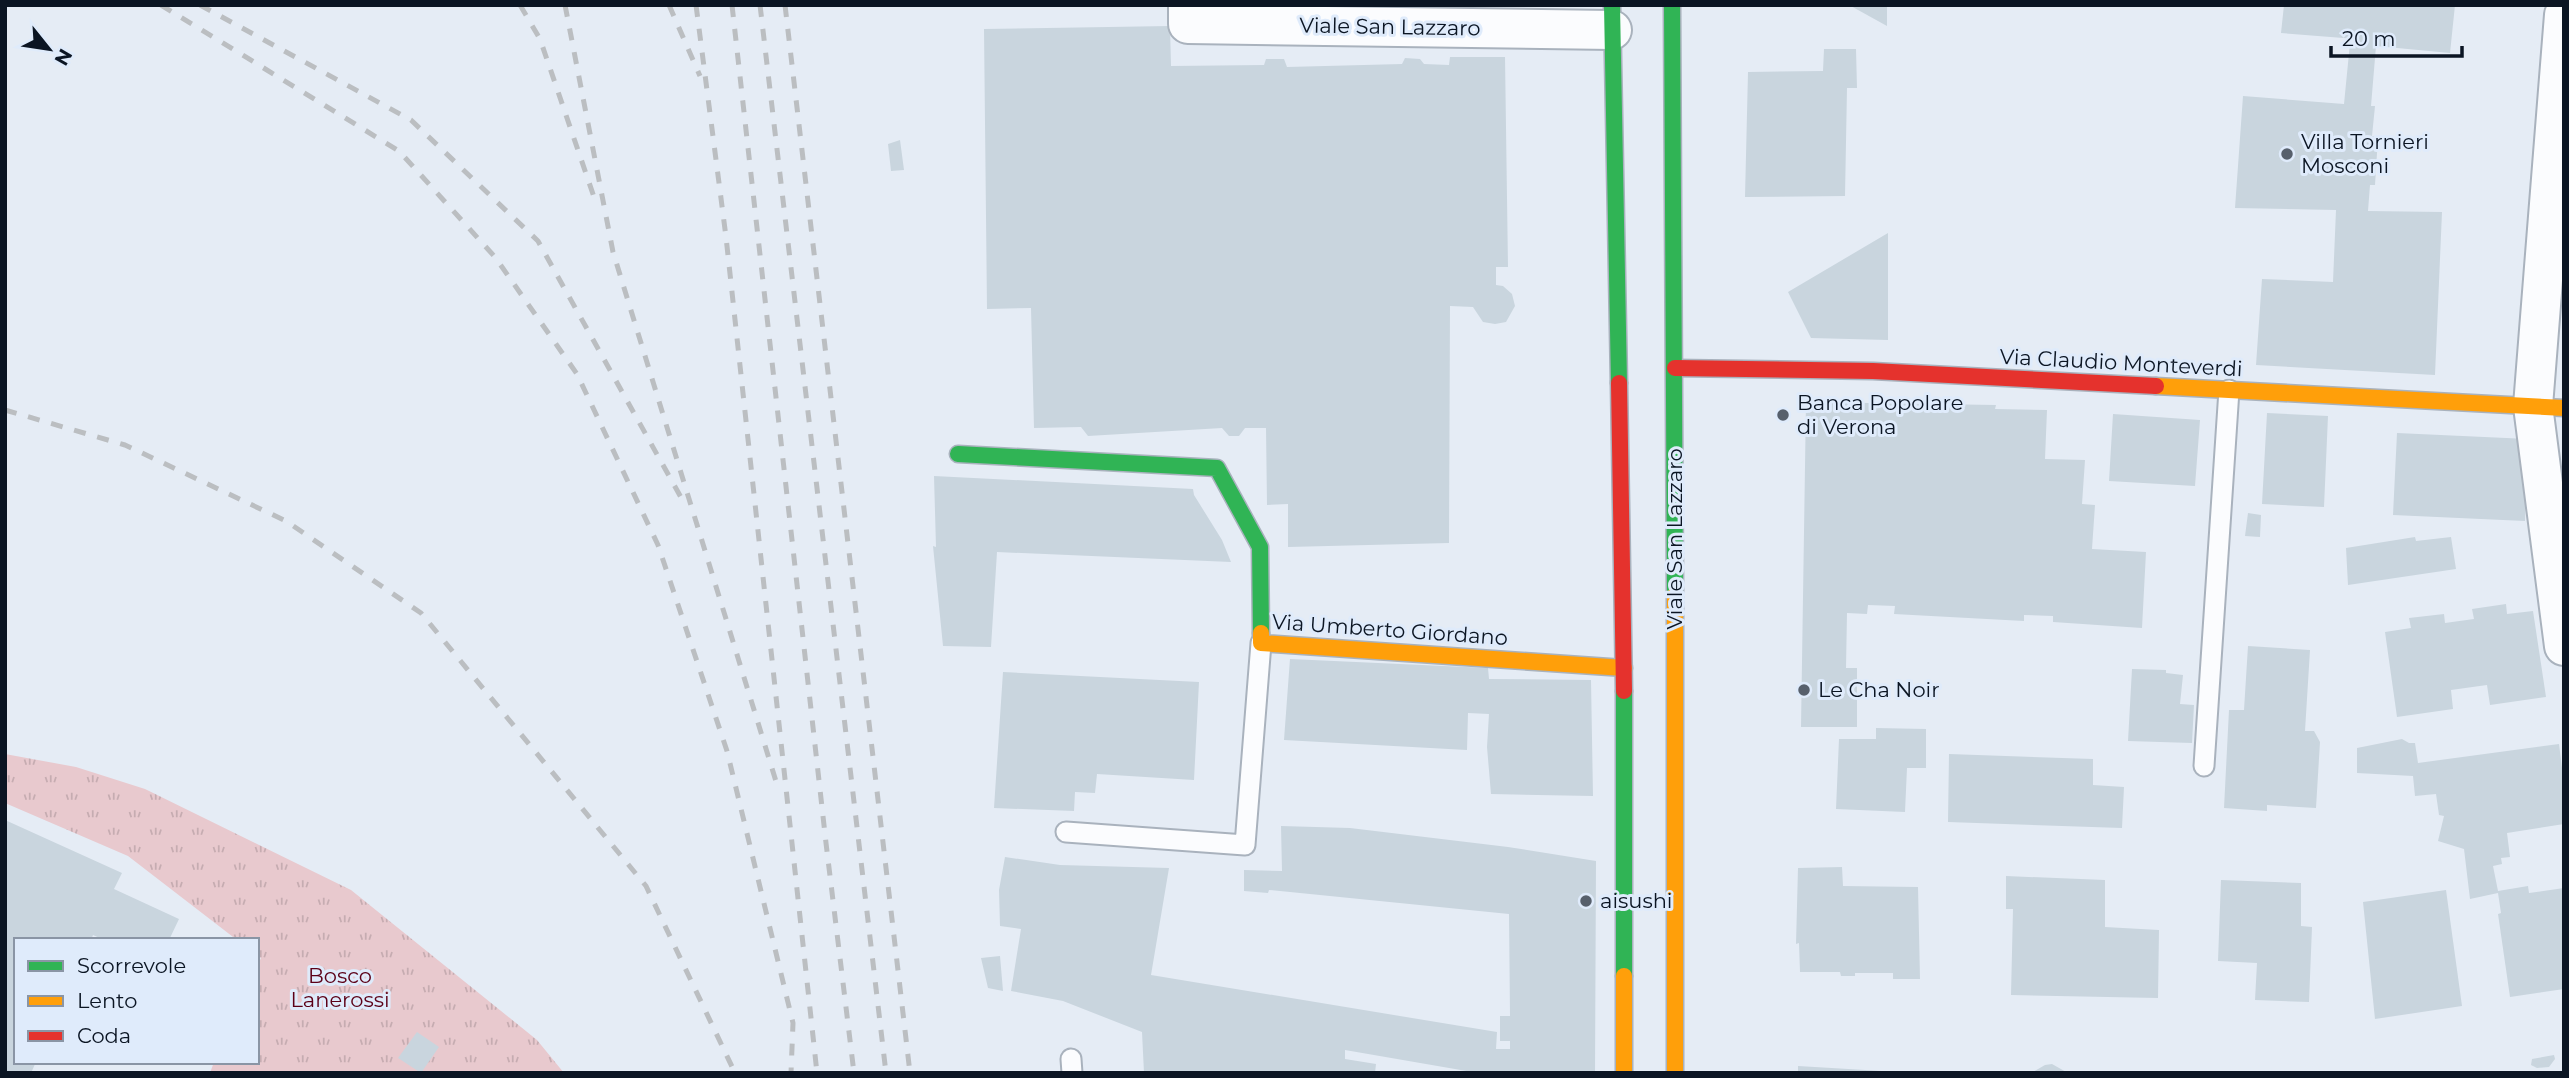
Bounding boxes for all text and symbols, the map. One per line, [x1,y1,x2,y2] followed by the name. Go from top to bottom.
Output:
[1299,12,1481,41] street label: Viale San Lazzaro
[14,14,84,84] north arrow
[2331,14,2462,58] scale bar
[2342,26,2396,51] text: 20 m
[49,45,77,70] text: N
[2301,129,2429,178] place label: Villa Tornieri Mosconi
[2279,146,2295,162] marker: Villa Tornieri Mosconi
[1999,344,2243,381] street label: Via Claudio Monteverdi
[1797,390,1963,439] place label: Banca Popolare di Verona
[1775,407,1791,423] marker: Banca Popolare di Verona
[1662,448,1687,630] street label: Viale San Lazzaro
[1271,609,1509,650] street label: Via Umberto Giordano
[1818,677,1940,702] place label: Le Cha Noir
[1796,682,1812,698] marker: Le Cha Noir
[1600,888,1673,913] place label: aisushi
[1578,893,1594,909] marker: aisushi
[14,938,259,1064] legend
[77,953,186,978] text: Scorrevole
[290,963,390,1012] park label: Bosco Lanerossi
[77,988,137,1013] text: Lento
[77,1023,131,1048] text: Coda

